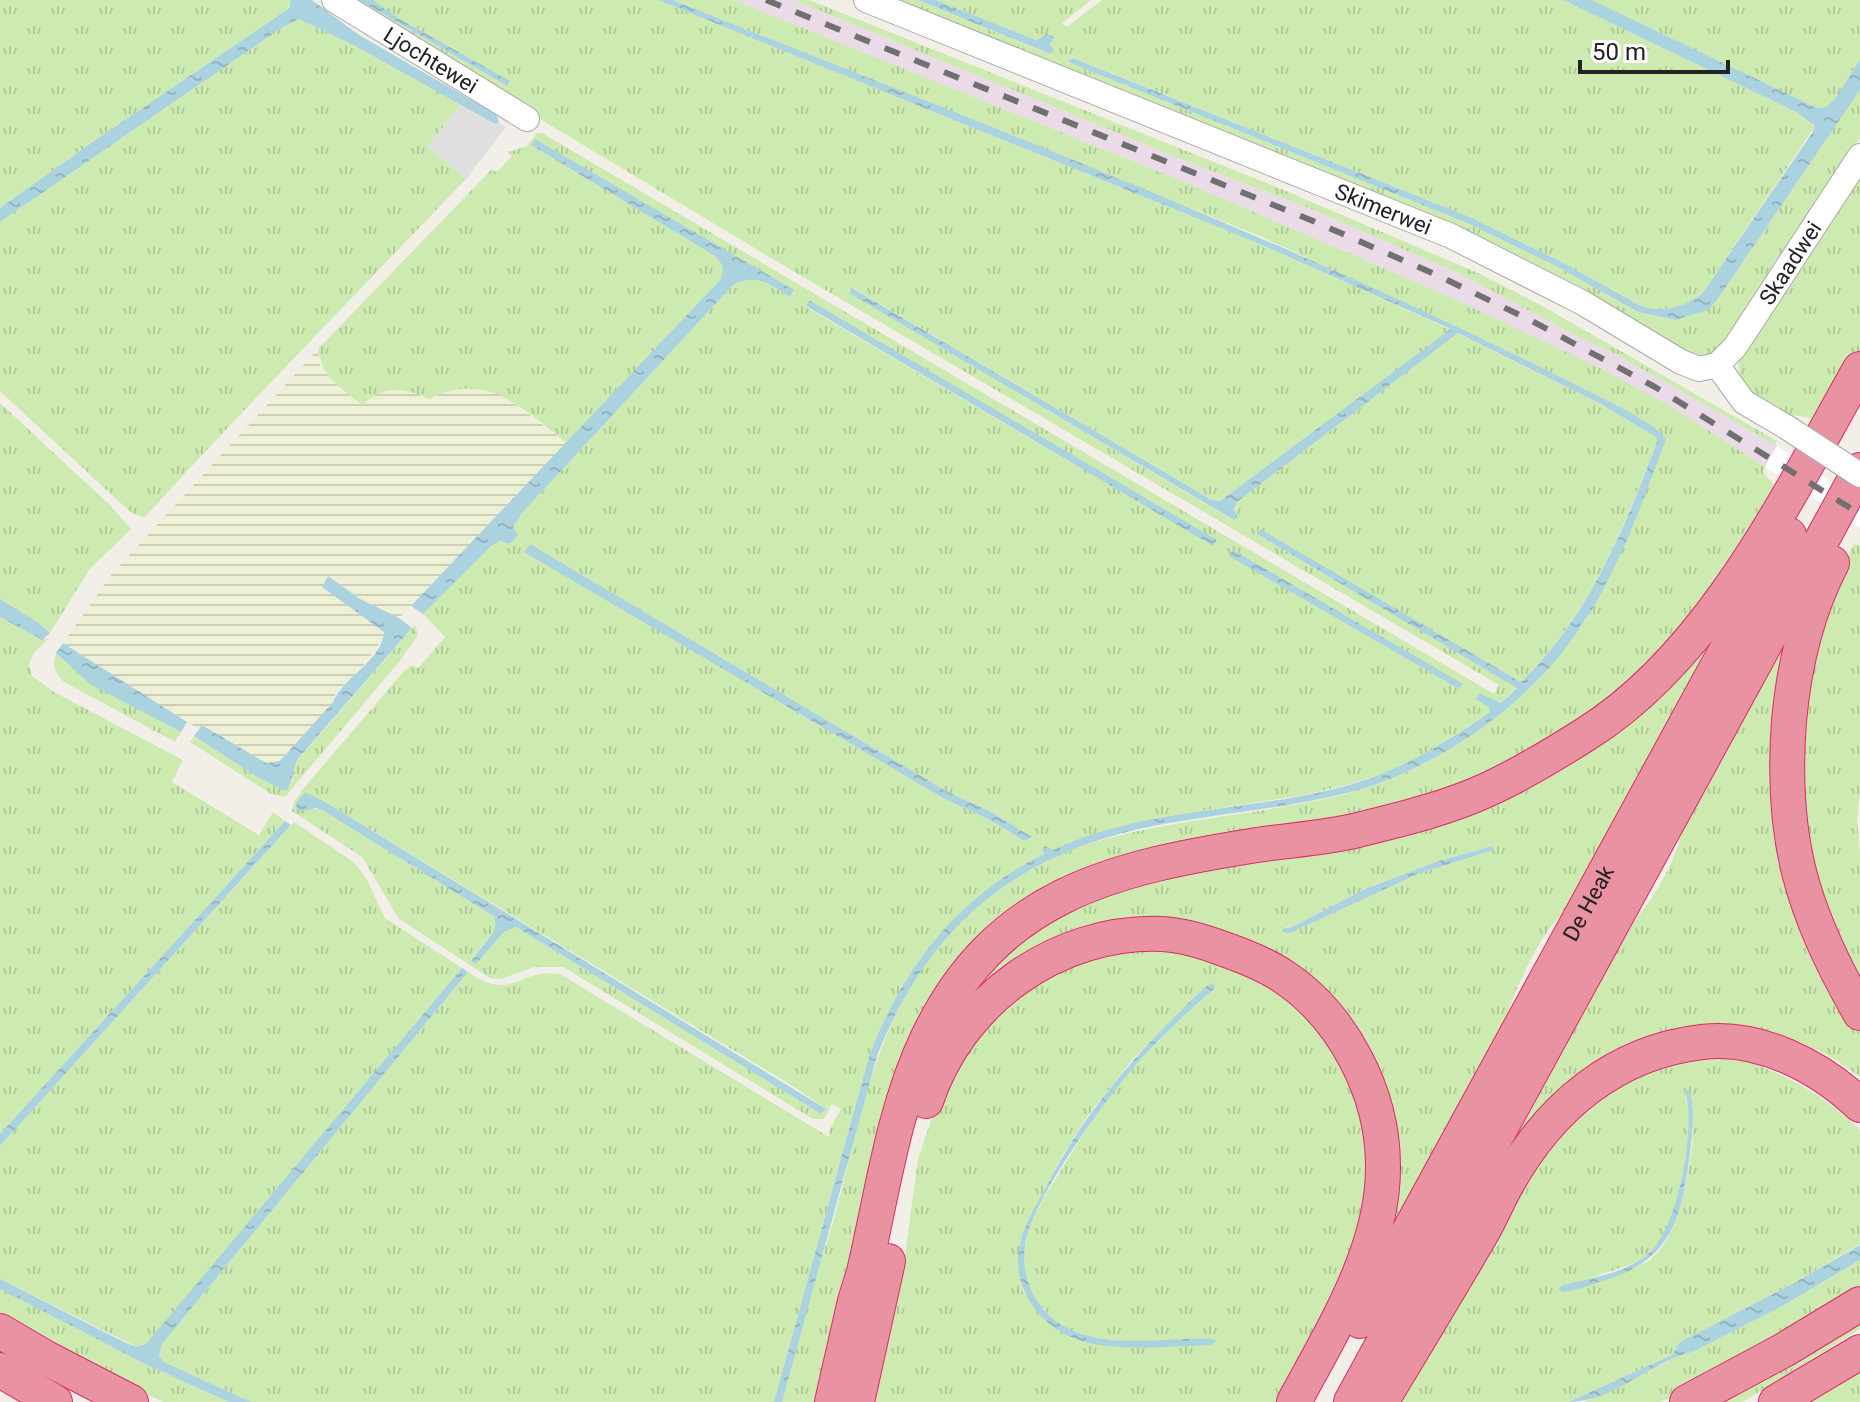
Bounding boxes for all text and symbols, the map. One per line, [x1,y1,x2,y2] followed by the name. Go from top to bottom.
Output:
[379,22,482,99] street label: Ljochtewei
[1580,24,1728,74] scale bar
[1592,38,1646,66] text: 50 m
[1331,179,1435,240] street label: Skimerwei
[1754,217,1827,309] street label: Skaadwei
[1558,861,1620,945] street label: De Heak

